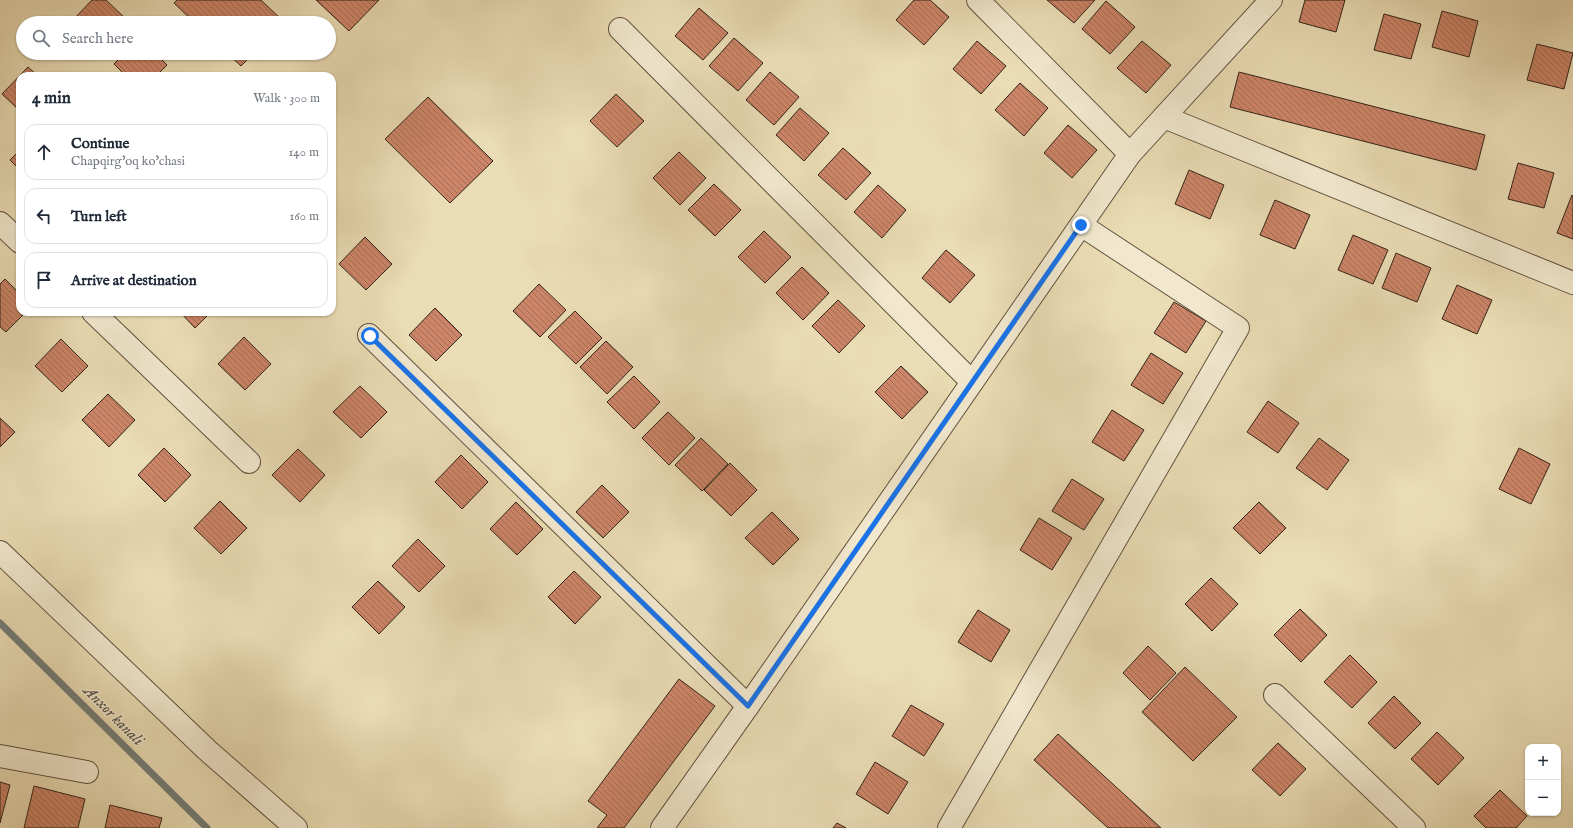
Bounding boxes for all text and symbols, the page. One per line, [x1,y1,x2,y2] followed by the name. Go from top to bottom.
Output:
[16,16,336,60] search box
[30,27,52,49] icon: search
[62,29,133,48] text: Search here
[32,88,71,109] text: 4 min
[253,90,320,107] text: Walk · 300 m
[71,134,129,153] text: Continue
[33,141,55,163] icon: ahead
[289,144,319,161] text: 140 m
[71,153,185,170] text: Chapqirg'oq ko'chasi
[33,205,55,227] icon: left
[71,207,127,226] text: Turn left
[289,208,319,225] text: 160 m
[1072,216,1090,234] route end
[33,269,55,291] icon: arrive
[71,271,197,290] text: Arrive at destination
[361,327,379,345] route start
[77,680,148,751] water label: Anxor kanali
[1525,744,1561,816] map controls
[1525,744,1561,780] button: +
[1525,780,1561,816] button: −

